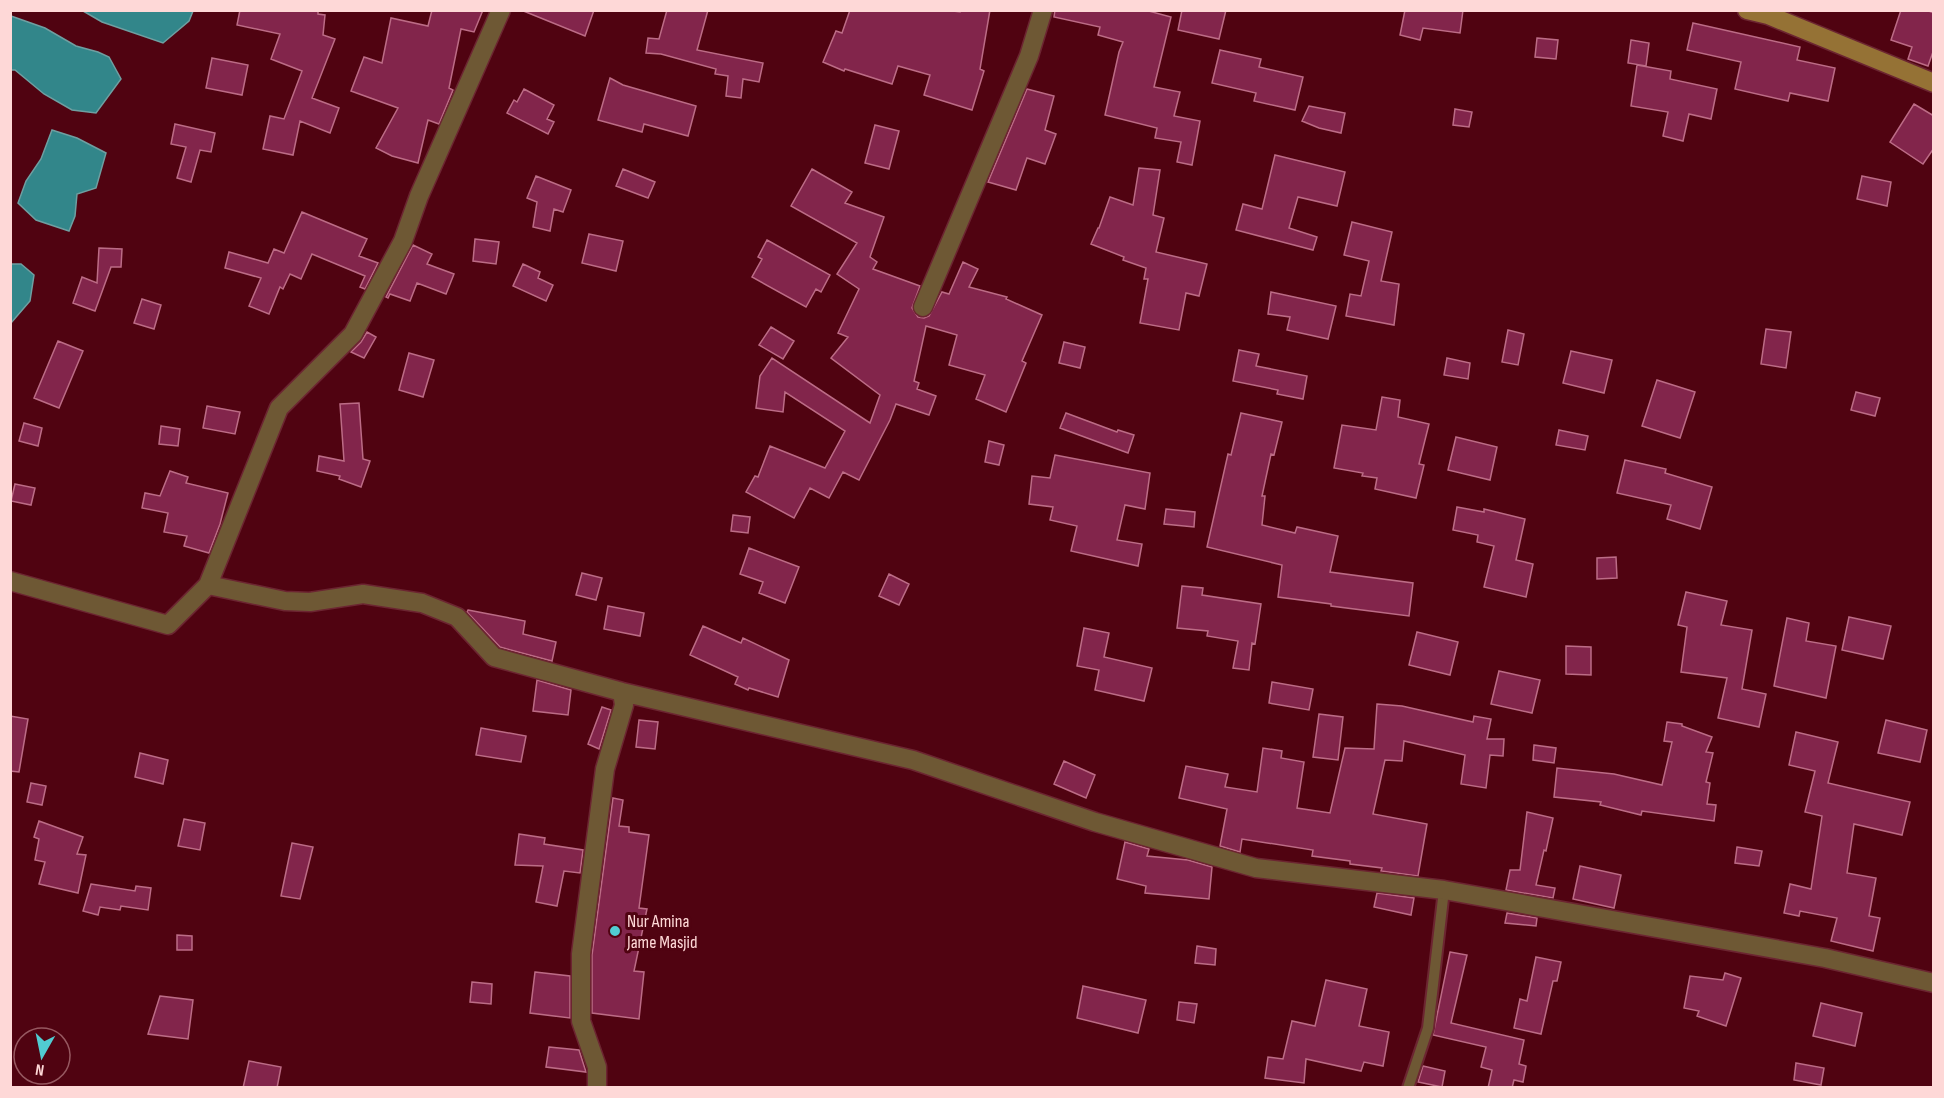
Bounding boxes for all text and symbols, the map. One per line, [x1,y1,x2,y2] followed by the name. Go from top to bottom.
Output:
[626,911,697,953] place label: Nur Amina Jame Masjid
[608,924,622,938] marker: Nur Amina Jame Masjid
[12,1026,72,1086] north arrow
[34,1059,46,1079] text: N

